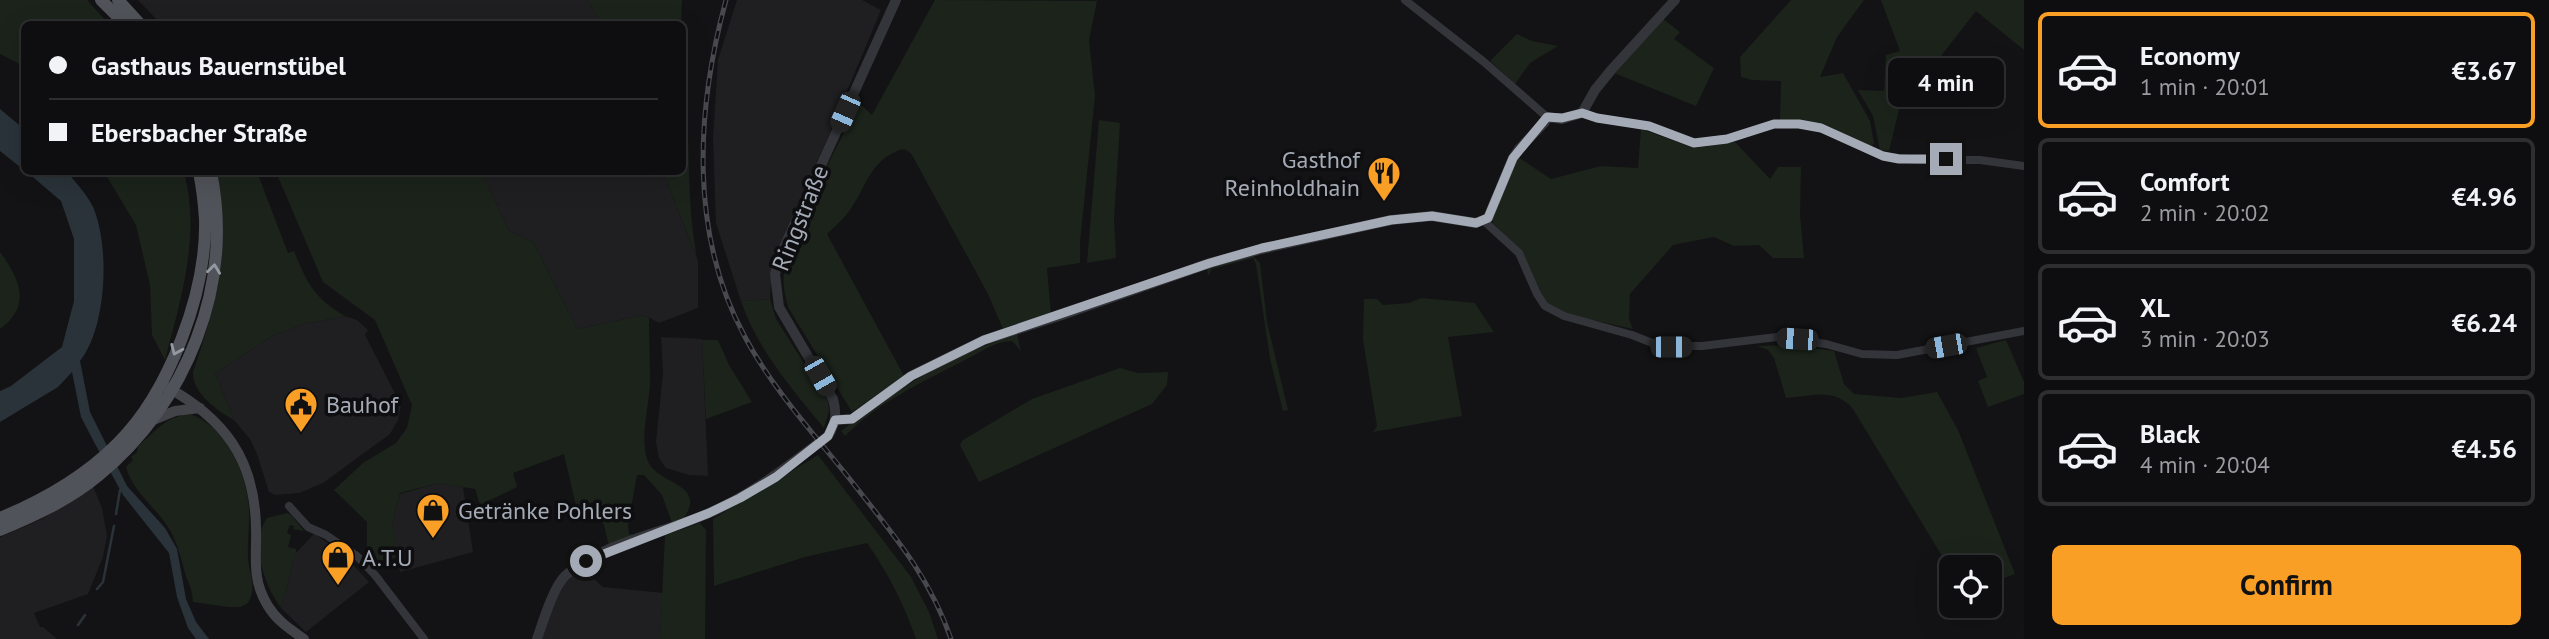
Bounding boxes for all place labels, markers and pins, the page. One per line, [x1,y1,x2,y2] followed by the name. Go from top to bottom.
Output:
[1225,144,1361,203] place label: Gasthof Reinholdhain
[1365,154,1403,203] restaurant icon: Gasthof Reinholdhain
[282,385,320,434] public building icon: Bauhof
[326,389,400,420] place label: Bauhof
[414,491,452,540] shop icon: Getränke Pohlers
[458,495,632,526] place label: Getränke Pohlers
[319,538,357,587] shop icon: A.T.U
[362,542,413,573] place label: A.T.U

